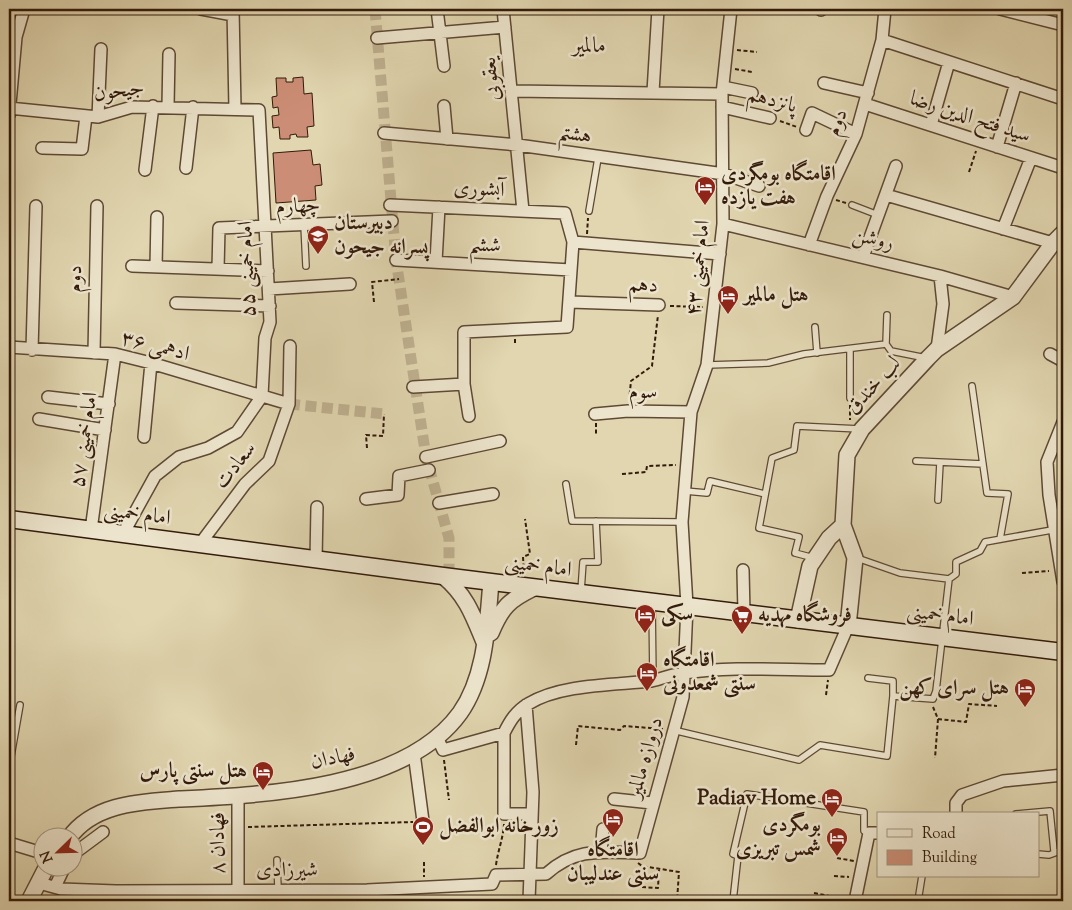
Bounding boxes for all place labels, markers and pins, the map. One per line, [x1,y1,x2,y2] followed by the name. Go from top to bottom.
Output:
[721,159,836,214] place label: اقامتگاه بومگردی هفت یازده
[693,175,717,206] hotel icon: اقامتگاه بومگردی هفت یازده
[334,209,430,263] place label: دبیرستان پسرانه جیحون
[306,224,330,255] school or university icon: دبیرستان پسرانه جیحون
[742,281,809,311] place label: هتل مالمير
[716,284,740,315] hotel icon: هتل مالمير
[661,600,693,630] place label: سکی
[758,600,852,631] place label: فروشگاه مهدیه
[633,603,657,634] hotel icon: سکی
[730,604,754,635] supermarket icon: فروشگاه مهدیه
[662,645,756,700] place label: اقامتگاه سنتی شمعدونی
[635,661,659,692] hotel icon: اقامتگاه سنتی شمعدونی
[899,674,1009,704] place label: هتل سرای کهن
[1013,677,1037,708] hotel icon: هتل سرای کهن
[140,757,247,787] place label: هتل سنتی پارس
[251,760,275,791] hotel icon: هتل سنتی پارس
[697,784,816,814] place label: Padiav Home
[820,787,844,818] hotel icon: Padiav Home
[601,807,625,838] hotel icon: اقامتگاه سنتی عندلیبان
[736,811,821,865] place label: بومگردی شمس تبریزی
[439,812,559,842] place label: زورخانه ابوالفضل
[411,815,435,846] sports icon: زورخانه ابوالفضل
[825,826,849,857] hotel icon: بومگردی شمس تبریزی
[567,835,659,890] place label: اقامتگاه سنتی عندلیبان

